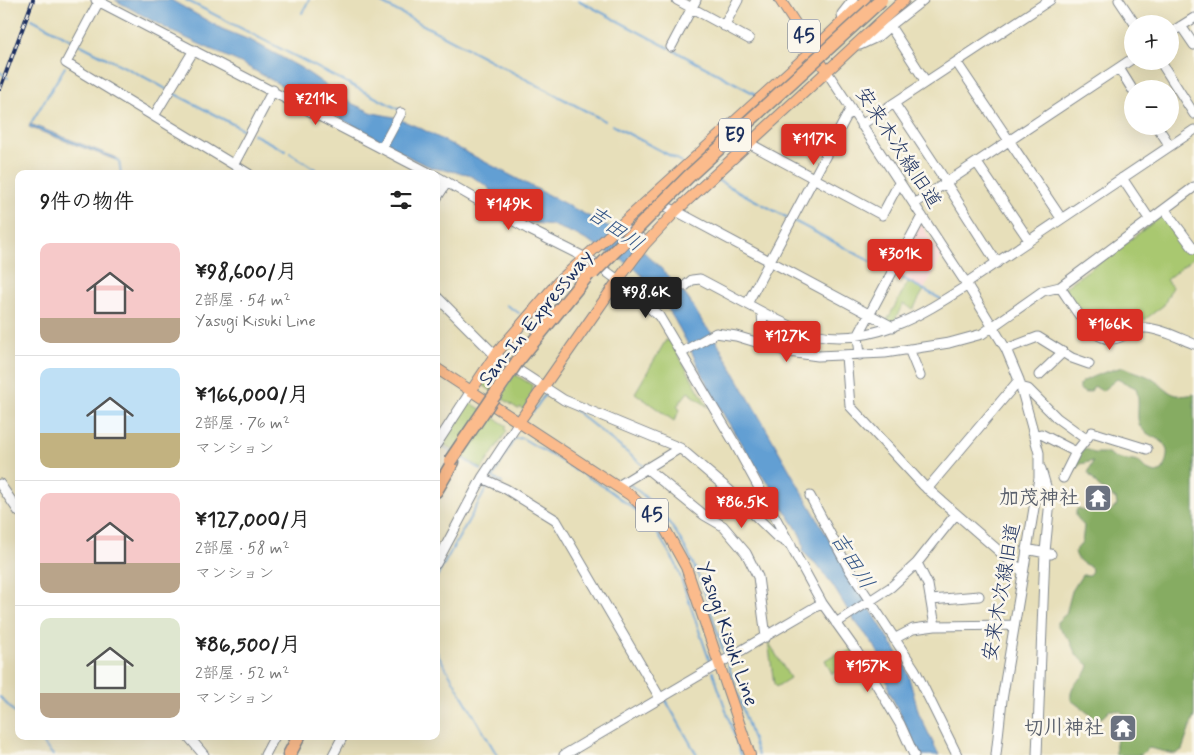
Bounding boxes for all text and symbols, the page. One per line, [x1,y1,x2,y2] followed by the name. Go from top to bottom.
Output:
[1124,15,1179,135] map controls
[1124,15,1179,70] button: +
[788,20,820,52] road number: 45
[1124,80,1179,135] button: −
[849,82,947,214] street label: 安来木次線旧道
[281,84,351,126] pin: ¥211K
[295,89,337,110] text: ¥211K
[719,118,751,152] road number: E9
[779,124,849,166] pin: ¥117K
[792,129,836,150] text: ¥117K
[387,186,415,214] icon: filters
[40,188,134,216] text: 9件の物件
[474,188,544,231] pin: ¥149K
[486,194,532,215] text: ¥149K
[581,199,649,259] water label: 吉田川
[865,238,935,281] pin: ¥301K
[473,244,599,392] street label: San-In Expressway
[878,244,922,265] text: ¥301K
[195,258,297,286] text: ¥98,600/月
[80,263,140,323] icon: home
[605,276,687,319] pin: ¥98.6K
[622,282,670,303] text: ¥98.6K
[195,290,291,311] text: 2部屋 · 54 m²
[1075,308,1145,351] pin: ¥166K
[195,311,316,332] text: Yasugi Kisuki Line
[1088,314,1132,335] text: ¥166K
[752,320,822,363] pin: ¥127K
[764,326,810,347] text: ¥127K
[195,381,309,409] text: ¥166,000/月
[80,388,140,448] icon: home
[195,413,290,434] text: 2部屋 · 76 m²
[195,438,274,459] text: マンション
[1083,483,1113,513] temple icon: 加茂神社
[999,485,1079,512] place label: 加茂神社
[701,486,783,529] pin: ¥86.5K
[716,492,768,513] text: ¥86.5K
[636,498,668,532] road number: 45
[195,506,310,534] text: ¥127,000/月
[80,513,140,573] icon: home
[977,521,1027,663] street label: 安来木次線旧道
[823,527,881,595] water label: 吉田川
[195,538,290,559] text: 2部屋 · 58 m²
[689,558,764,710] street label: Yasugi Kisuki Line
[195,563,274,584] text: マンション
[195,631,301,659] text: ¥86,500/月
[80,638,140,698] icon: home
[833,650,903,693] pin: ¥157K
[845,656,891,677] text: ¥157K
[195,663,289,684] text: 2部屋 · 52 m²
[195,688,274,709] text: マンション
[1108,713,1138,743] temple icon: 切川神社
[1024,715,1104,742] place label: 切川神社

